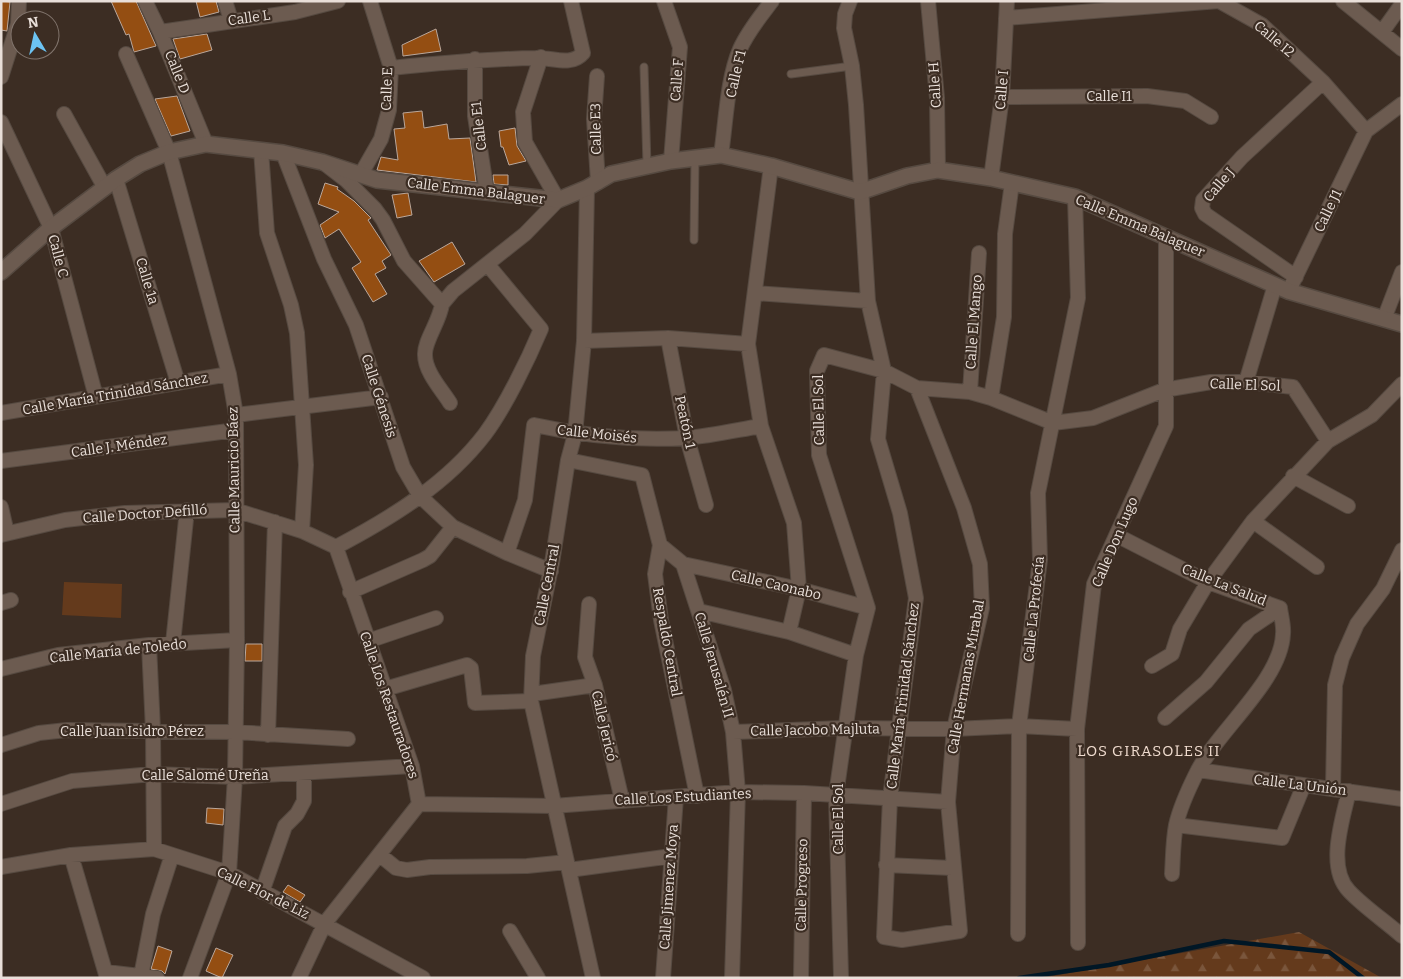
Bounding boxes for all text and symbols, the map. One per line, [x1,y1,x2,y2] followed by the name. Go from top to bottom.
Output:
[227,7,272,29] street label: Calle L
[10,10,60,60] north arrow
[26,13,40,32] text: N
[1250,17,1298,61] street label: Calle I2
[161,48,193,96] street label: Calle D
[722,48,750,100] street label: Calle F1
[667,58,687,102] street label: Calle F
[925,61,945,109] street label: Calle H
[378,67,396,111] street label: Calle E
[992,69,1012,111] street label: Calle I
[1086,88,1132,105] street label: Calle I1
[468,100,490,152] street label: Calle E1
[587,103,605,155] street label: Calle E3
[1200,164,1238,206] street label: Calle J
[406,174,546,208] street label: Calle Emma Balaguer
[1310,187,1346,235] street label: Calle J1
[1073,191,1207,261] street label: Calle Emma Balaguer
[44,233,72,279] street label: Calle C
[132,255,162,307] street label: Calle 1a
[962,274,986,370] street label: Calle El Mango
[357,352,401,440] street label: Calle Génesis
[21,369,209,419] street label: Calle María Trinidad Sánchez
[810,374,828,446] street label: Calle El Sol
[1209,375,1281,395] street label: Calle El Sol
[671,394,699,450] street label: Peatón 1
[224,406,244,533] street label: Calle Mauricio Báez
[556,421,638,447] street label: Calle Moisés
[70,431,168,461] street label: Calle J. Méndez
[1088,494,1142,590] street label: Calle Don Lugo
[82,501,208,527] street label: Calle Doctor Defilló
[531,543,563,627] street label: Calle Central
[1020,555,1048,663] street label: Calle La Profecía
[1179,560,1269,610] street label: Calle La Salud
[729,566,823,604] street label: Calle Caonabo
[649,586,685,698] street label: Respaldo Central
[944,599,988,755] street label: Calle Hermanas Mirabal
[883,601,923,790] street label: Calle María Trinidad Sánchez
[691,610,737,720] street label: Calle Jerusalén II
[356,629,422,781] street label: Calle Los Restauradores
[49,635,187,667] street label: Calle María de Toledo
[588,689,620,763] street label: Calle Jericó
[750,720,880,740] street label: Calle Jacobo Majluta
[60,723,204,740] street label: Calle Juan Isidro Pérez
[1077,742,1221,760] district label: LOS GIRASOLES II
[141,767,269,784] street label: Calle Salomé Ureña
[1253,771,1348,799] street label: Calle La Unión
[830,784,847,854] street label: Calle El Sol
[614,785,752,809] street label: Calle Los Estudiantes
[656,823,682,950] street label: Calle Jimenez Moya
[793,838,811,932] street label: Calle Progreso
[214,863,312,923] street label: Calle Flor de Liz

